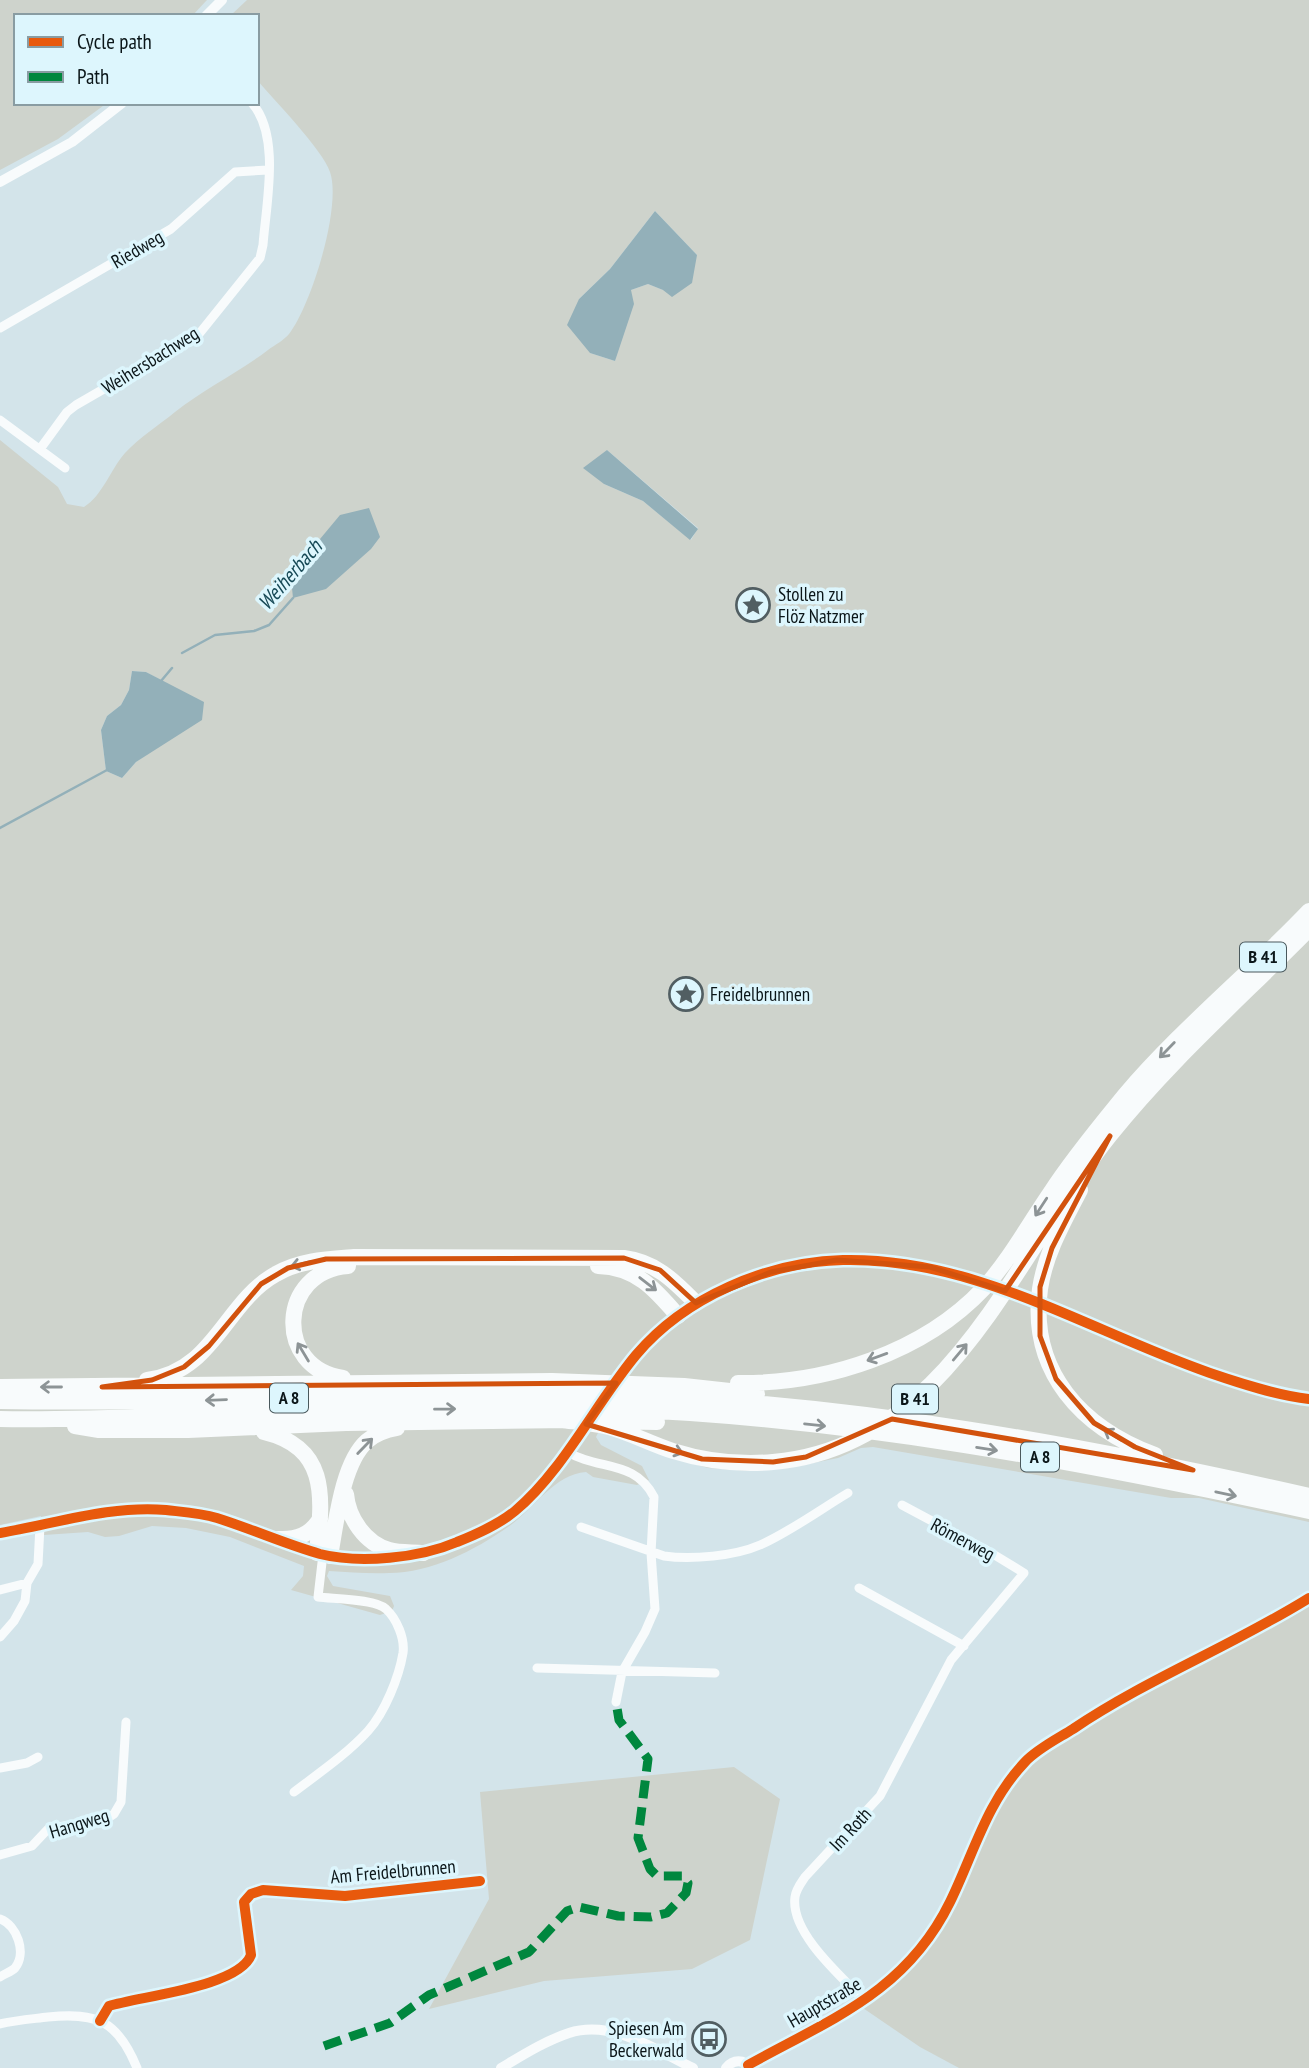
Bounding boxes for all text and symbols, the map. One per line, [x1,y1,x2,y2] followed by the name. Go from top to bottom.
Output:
[14,14,259,105] legend
[77,28,152,55] text: Cycle path
[77,63,109,90] text: Path
[107,225,167,273] street label: Riedweg
[97,321,203,399] street label: Weihersbachweg
[252,533,329,615] water label: Weiherbach
[778,582,865,628] place label: Stollen zu Flöz Natzmer
[734,586,772,624] place icon: Stollen zu Flöz Natzmer
[1240,942,1286,972] road number: B 41
[667,975,705,1013] place icon: Freidelbrunnen
[710,982,810,1006] place label: Freidelbrunnen
[1159,1041,1176,1058] one-way arrow
[1034,1197,1048,1216] one-way arrow
[290,1258,313,1271] one-way arrow
[638,1276,656,1291] one-way arrow
[296,1342,310,1362] one-way arrow
[952,1343,968,1361] one-way arrow
[867,1352,889,1364] one-way arrow
[40,1380,63,1394] one-way arrow
[270,1384,308,1413] road number: A 8
[892,1384,938,1414] road number: B 41
[205,1393,228,1407] one-way arrow
[433,1402,456,1416] one-way arrow
[803,1419,826,1432] one-way arrow
[1104,1428,1124,1442] one-way arrow
[356,1438,373,1455] one-way arrow
[1021,1442,1059,1472] road number: A 8
[975,1443,998,1456] one-way arrow
[661,1445,683,1457] one-way arrow
[1214,1487,1237,1501] one-way arrow
[927,1512,999,1566] street label: Römerweg
[824,1802,876,1856] street label: Im Roth
[46,1803,112,1843] street label: Hangweg
[329,1854,457,1888] street label: Am Freidelbrunnen
[783,1971,865,2033] street label: Hauptstraße
[608,2016,684,2062] place label: Spiesen Am Beckerwald
[690,2020,728,2058] bus stop icon: Spiesen Am Beckerwald

